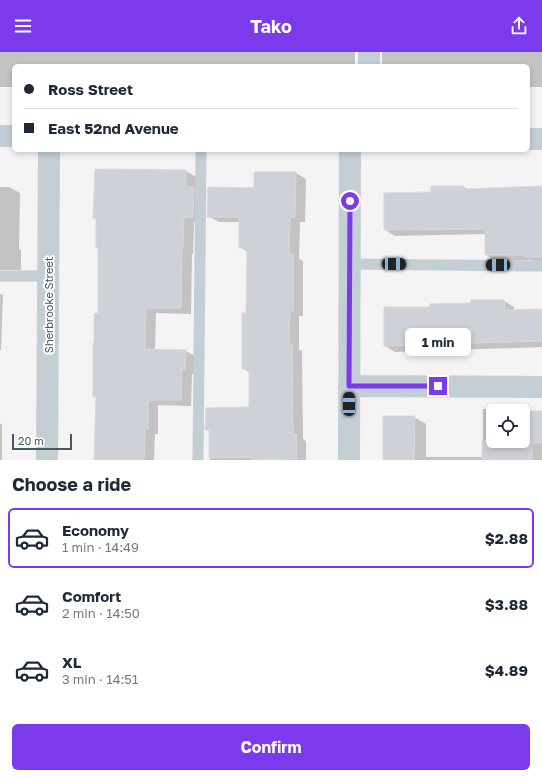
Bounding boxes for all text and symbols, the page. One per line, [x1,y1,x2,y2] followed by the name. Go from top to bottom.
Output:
[12,15,34,37] icon: menu
[250,15,292,37] text: Tako
[508,15,530,37] icon: share
[48,80,133,98] text: Ross Street
[48,119,179,137] text: East 52nd Avenue
[341,192,359,210] route start
[42,257,55,353] street label: Sherbrooke Street
[382,258,406,270] car
[486,259,510,271] car
[405,328,471,356] callout: 1 min
[422,334,454,350] text: 1 min
[429,377,447,395] route end
[343,392,355,416] car
[486,404,530,448] map controls
[486,404,530,448] button: locate
[12,432,72,451] scale bar
[18,434,44,447] text: 20 m
[12,473,131,495] text: Choose a ride
[14,520,50,556] icon: car
[62,521,129,539] text: Economy
[485,529,528,547] text: $2.88
[62,539,139,555] text: 1 min · 14:49
[14,586,50,622] icon: car
[62,587,121,605] text: Comfort
[485,595,528,613] text: $3.88
[62,605,140,621] text: 2 min · 14:50
[14,652,50,688] icon: car
[62,653,81,671] text: XL
[485,661,528,679] text: $4.89
[62,671,138,687] text: 3 min · 14:51
[12,724,530,770] button: Confirm

